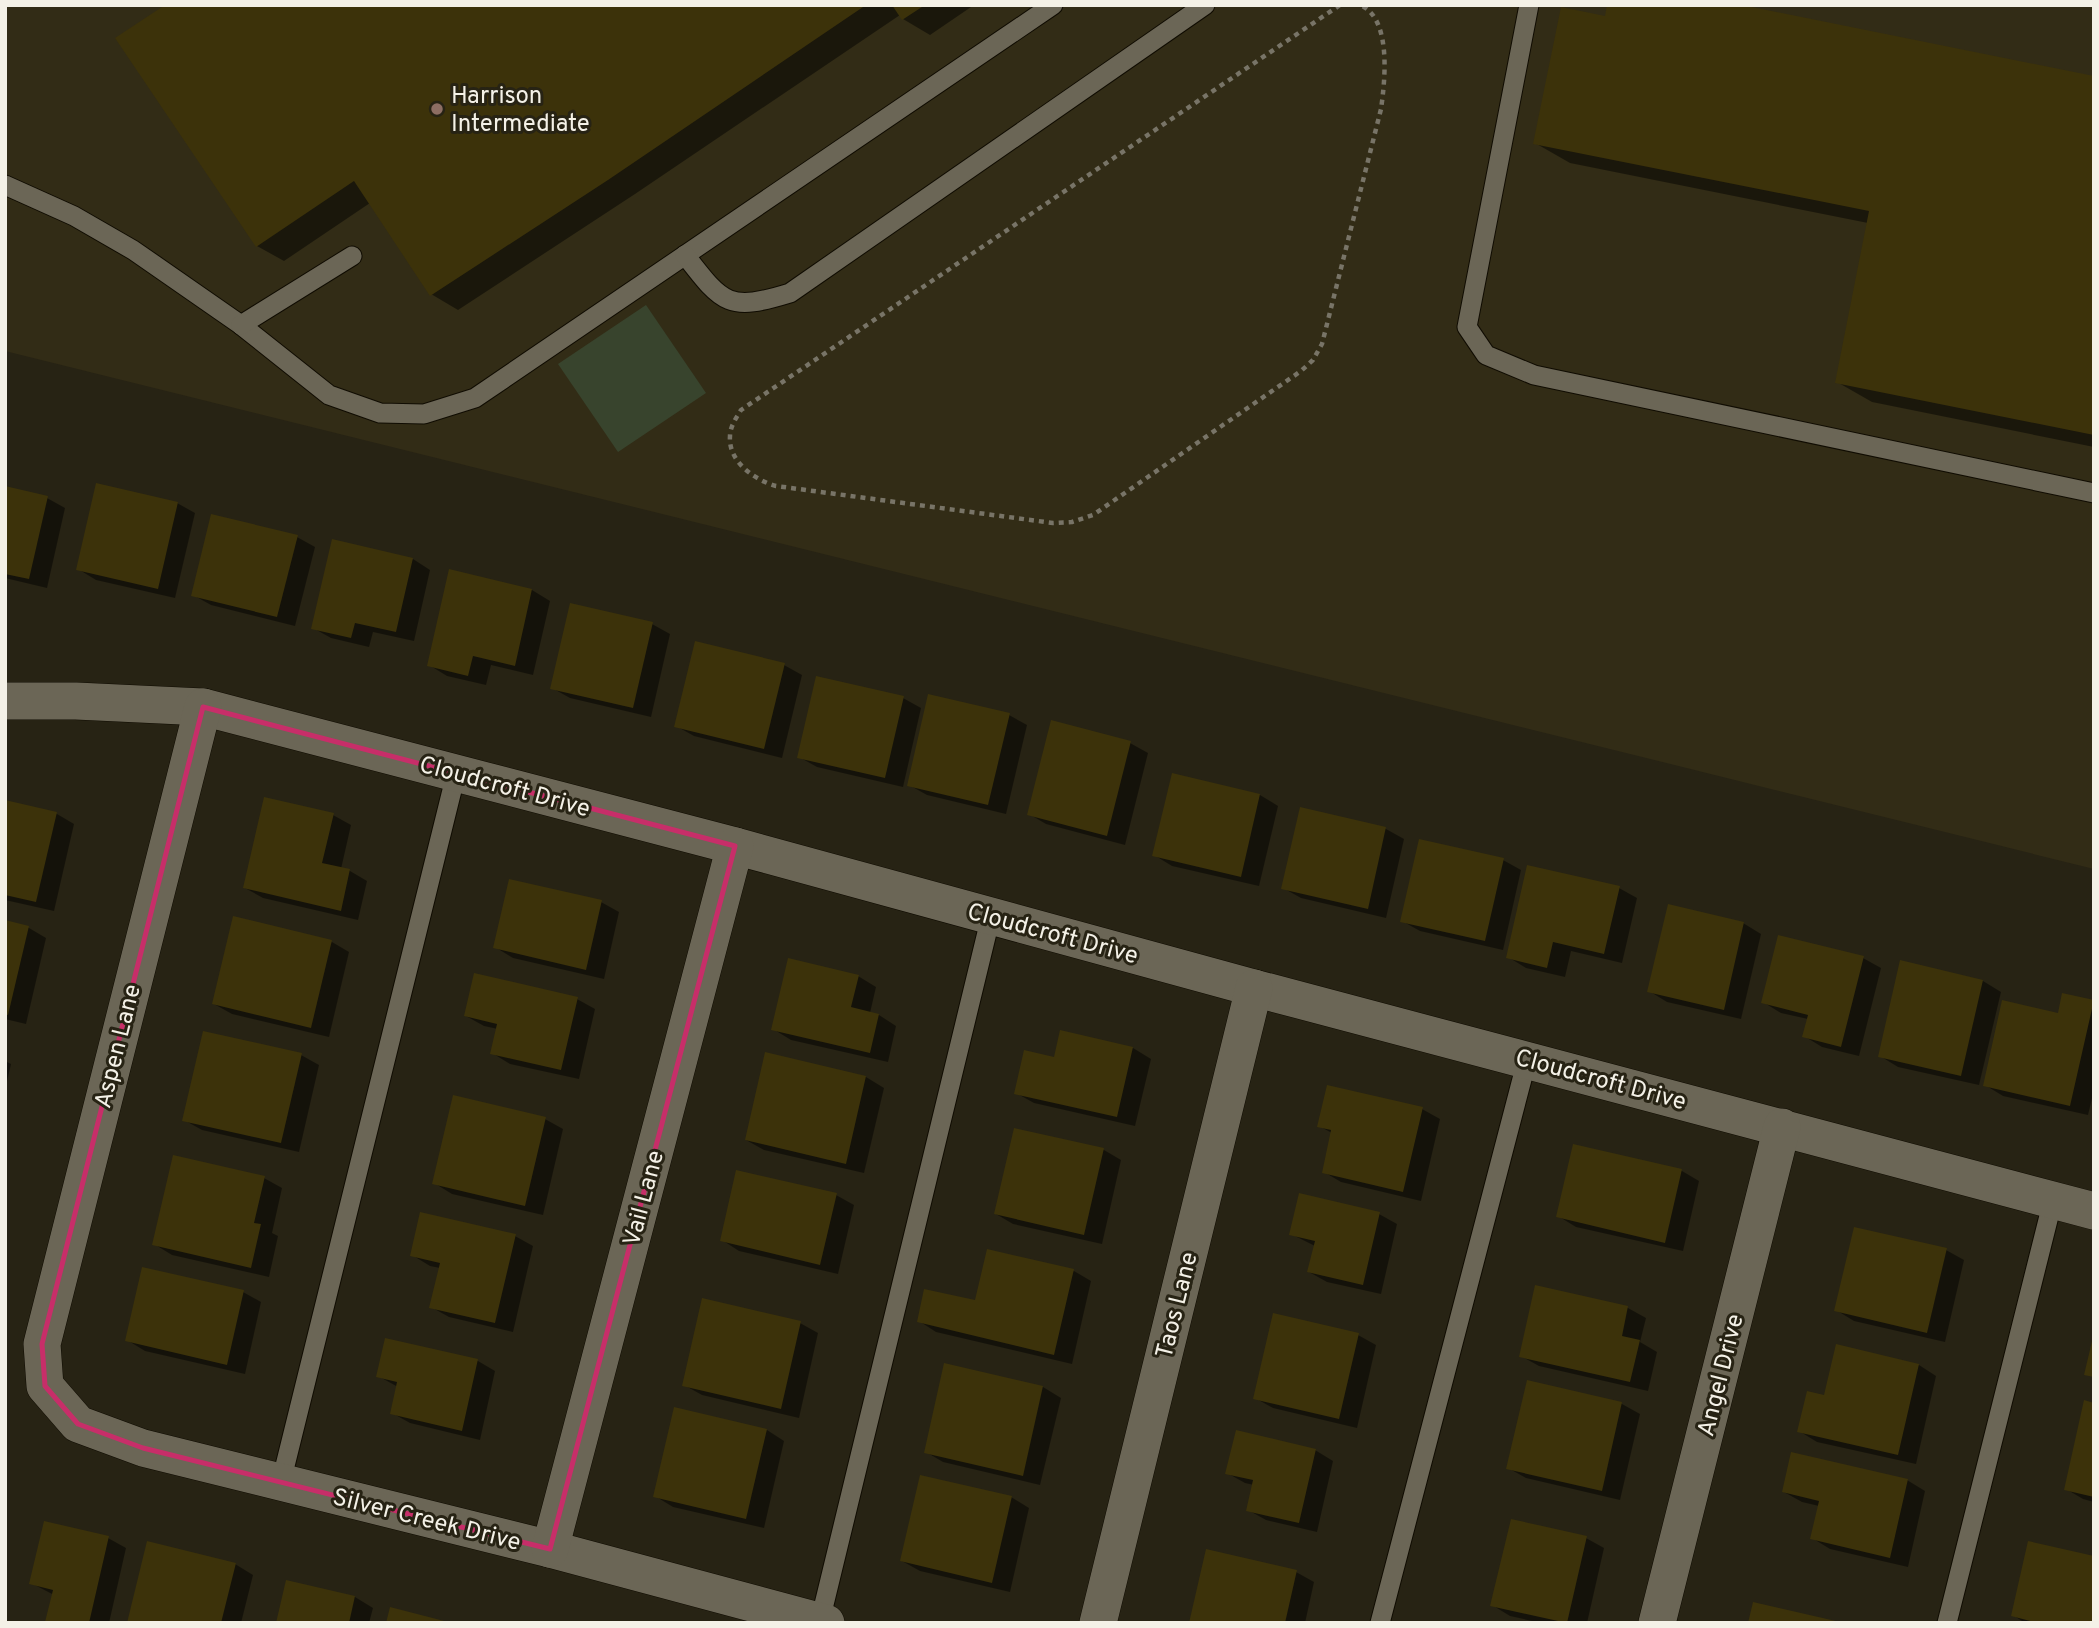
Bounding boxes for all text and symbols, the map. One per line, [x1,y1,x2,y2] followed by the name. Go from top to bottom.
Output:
[451,82,590,140] place label: Harrison Intermediate
[429,101,445,117] marker: Harrison Intermediate
[416,751,593,825] street label: Cloudcroft Drive
[964,898,1141,972] street label: Cloudcroft Drive
[89,981,149,1112] street label: Aspen Lane
[1512,1044,1689,1118] street label: Cloudcroft Drive
[618,1147,672,1250] street label: Vail Lane
[1150,1249,1206,1362] street label: Taos Lane
[1692,1311,1752,1440] street label: Angel Drive
[329,1483,524,1559] street label: Silver Creek Drive

